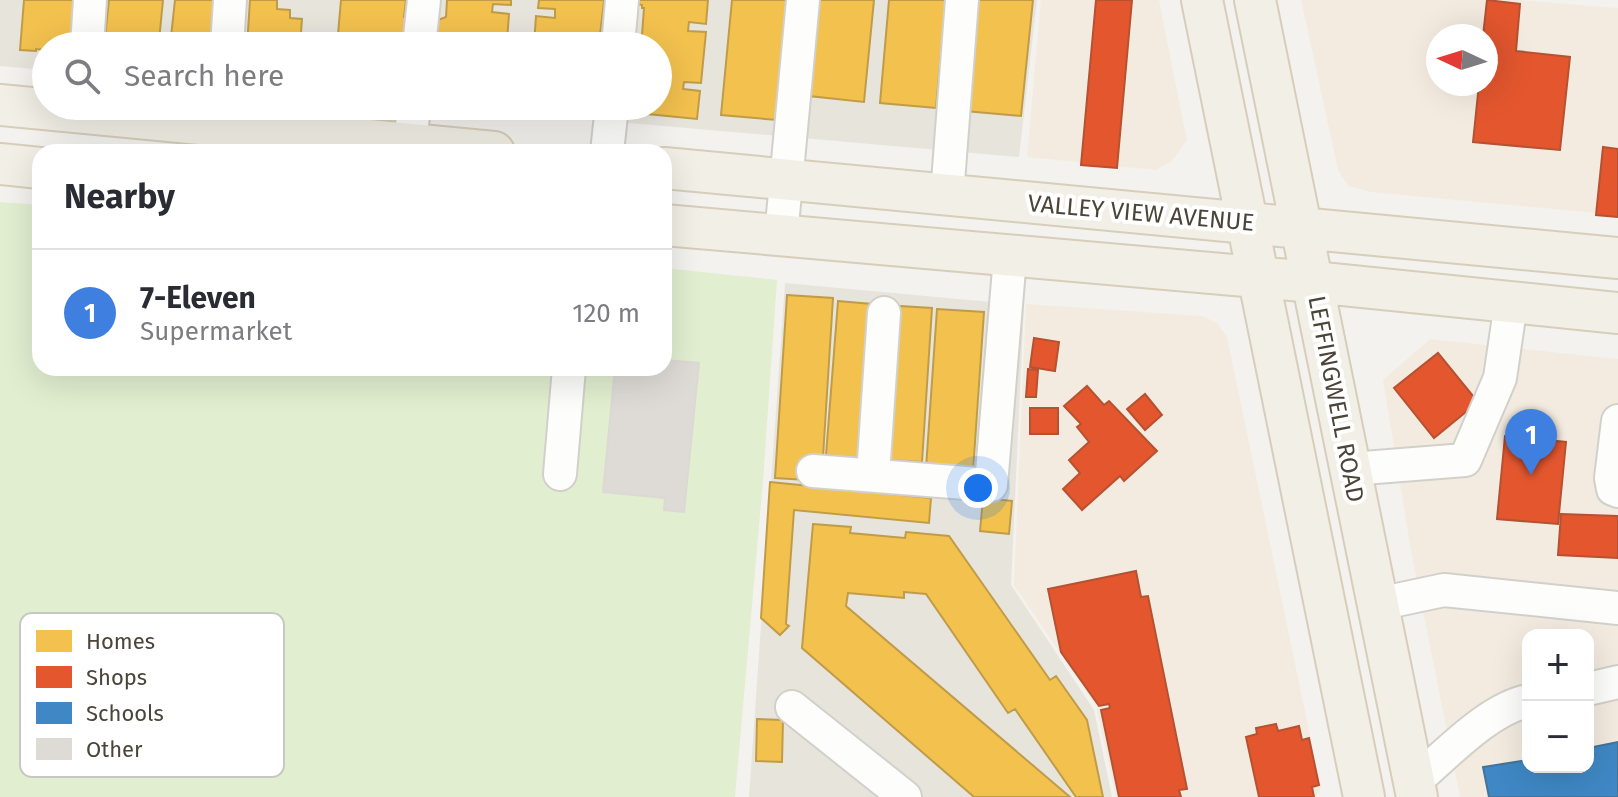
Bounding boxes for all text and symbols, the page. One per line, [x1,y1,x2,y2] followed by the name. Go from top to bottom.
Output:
[1426,24,1498,96] north arrow
[32,32,672,120] search box
[60,54,104,98] icon: search
[124,58,284,94] text: Search here
[64,176,175,217] text: Nearby
[1027,189,1255,237] street label: VALLEY VIEW AVENUE
[140,280,256,316] text: 7-Eleven
[1302,293,1370,505] street label: LEFFINGWELL ROAD
[84,298,96,329] text: 1
[572,298,640,329] text: 120 m
[140,316,292,347] text: Supermarket
[1505,409,1557,475] pin: 1
[958,468,998,508] your location
[20,613,284,777] legend
[86,628,155,655] text: Homes
[1522,629,1594,773] map controls
[1522,629,1594,701] button: +
[86,664,147,691] text: Shops
[86,700,164,727] text: Schools
[1522,701,1594,773] button: −
[86,736,143,763] text: Other

